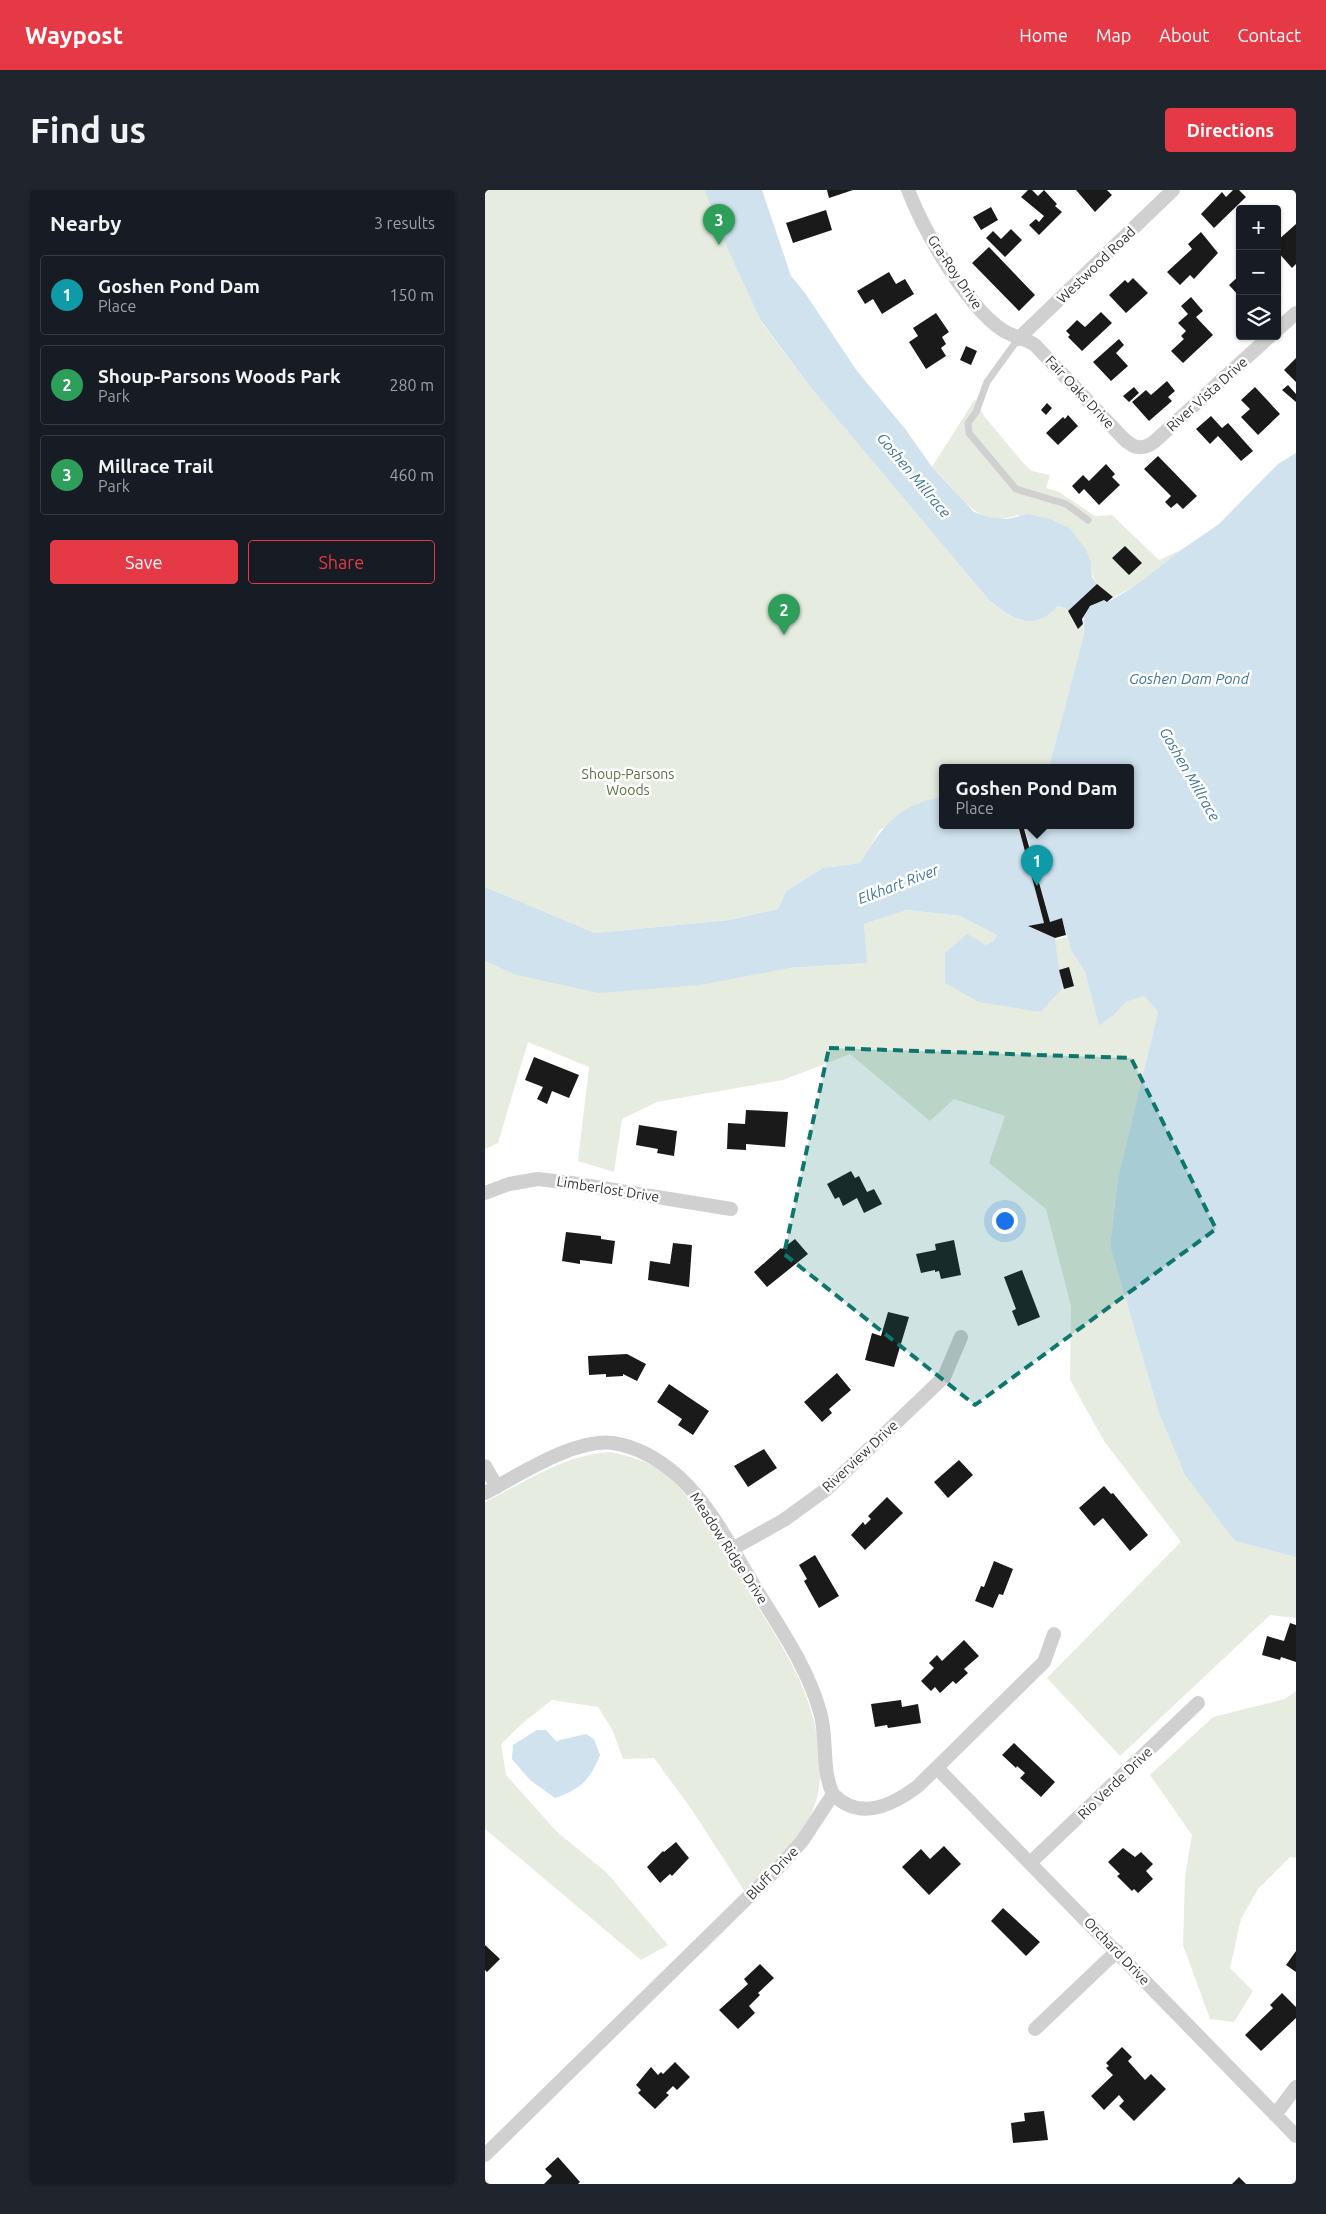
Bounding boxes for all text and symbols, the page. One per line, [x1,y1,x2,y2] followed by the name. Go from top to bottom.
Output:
[25,22,123,49] text: Waypost
[1019,25,1068,45] text: Home
[1096,25,1131,45] text: Map
[1159,25,1209,45] text: About
[1237,25,1301,45] text: Contact
[1165,108,1296,152] button: Directions
[30,110,146,150] text: Find us
[703,204,735,245] pin: 3
[1236,205,1281,340] map controls
[1236,205,1281,250] button: +
[50,211,121,235] text: Nearby
[374,214,435,232] text: 3 results
[1053,223,1139,307] street label: Westwood Road
[924,232,986,312] street label: Gra-Roy Drive
[1236,250,1281,295] button: −
[98,275,260,297] text: Goshen Pond Dam
[62,286,72,304] text: 1
[389,286,434,304] text: 150 m
[1236,295,1281,340] button: layers
[98,297,136,315] text: Place
[1042,352,1118,432] street label: Fair Oaks Drive
[1163,354,1251,434] street label: River Vista Drive
[98,365,341,387] text: Shoup-Parsons Woods Park
[62,376,72,394] text: 2
[389,376,434,394] text: 280 m
[98,387,130,405] text: Park
[874,429,955,521] water label: Goshen Millrace
[98,455,213,477] text: Millrace Trail
[62,466,72,484] text: 3
[389,466,434,484] text: 460 m
[98,477,130,495] text: Park
[50,540,238,584] button: Save
[248,540,435,584] button: Share
[768,594,800,635] pin: 2
[1129,670,1250,687] water label: Goshen Dam Pond
[1156,724,1224,824] water label: Goshen Millrace
[939,764,1134,829] popup
[582,766,674,798] park label: Shoup-Parsons Woods
[956,777,1117,799] text: Goshen Pond Dam
[956,799,994,817] text: Place
[1021,845,1053,886] pin: 1
[855,860,942,907] water label: Elkhart River
[556,1173,660,1205] street label: Limberlost Drive
[992,1208,1018,1234] your location
[819,1417,901,1495] street label: Riverview Drive
[687,1489,771,1607] street label: Meadow Ridge Drive
[1074,1743,1156,1823] street label: Rio Verde Drive
[743,1843,801,1903] street label: Bluff Drive
[1081,1914,1153,1988] street label: Orchard Drive

